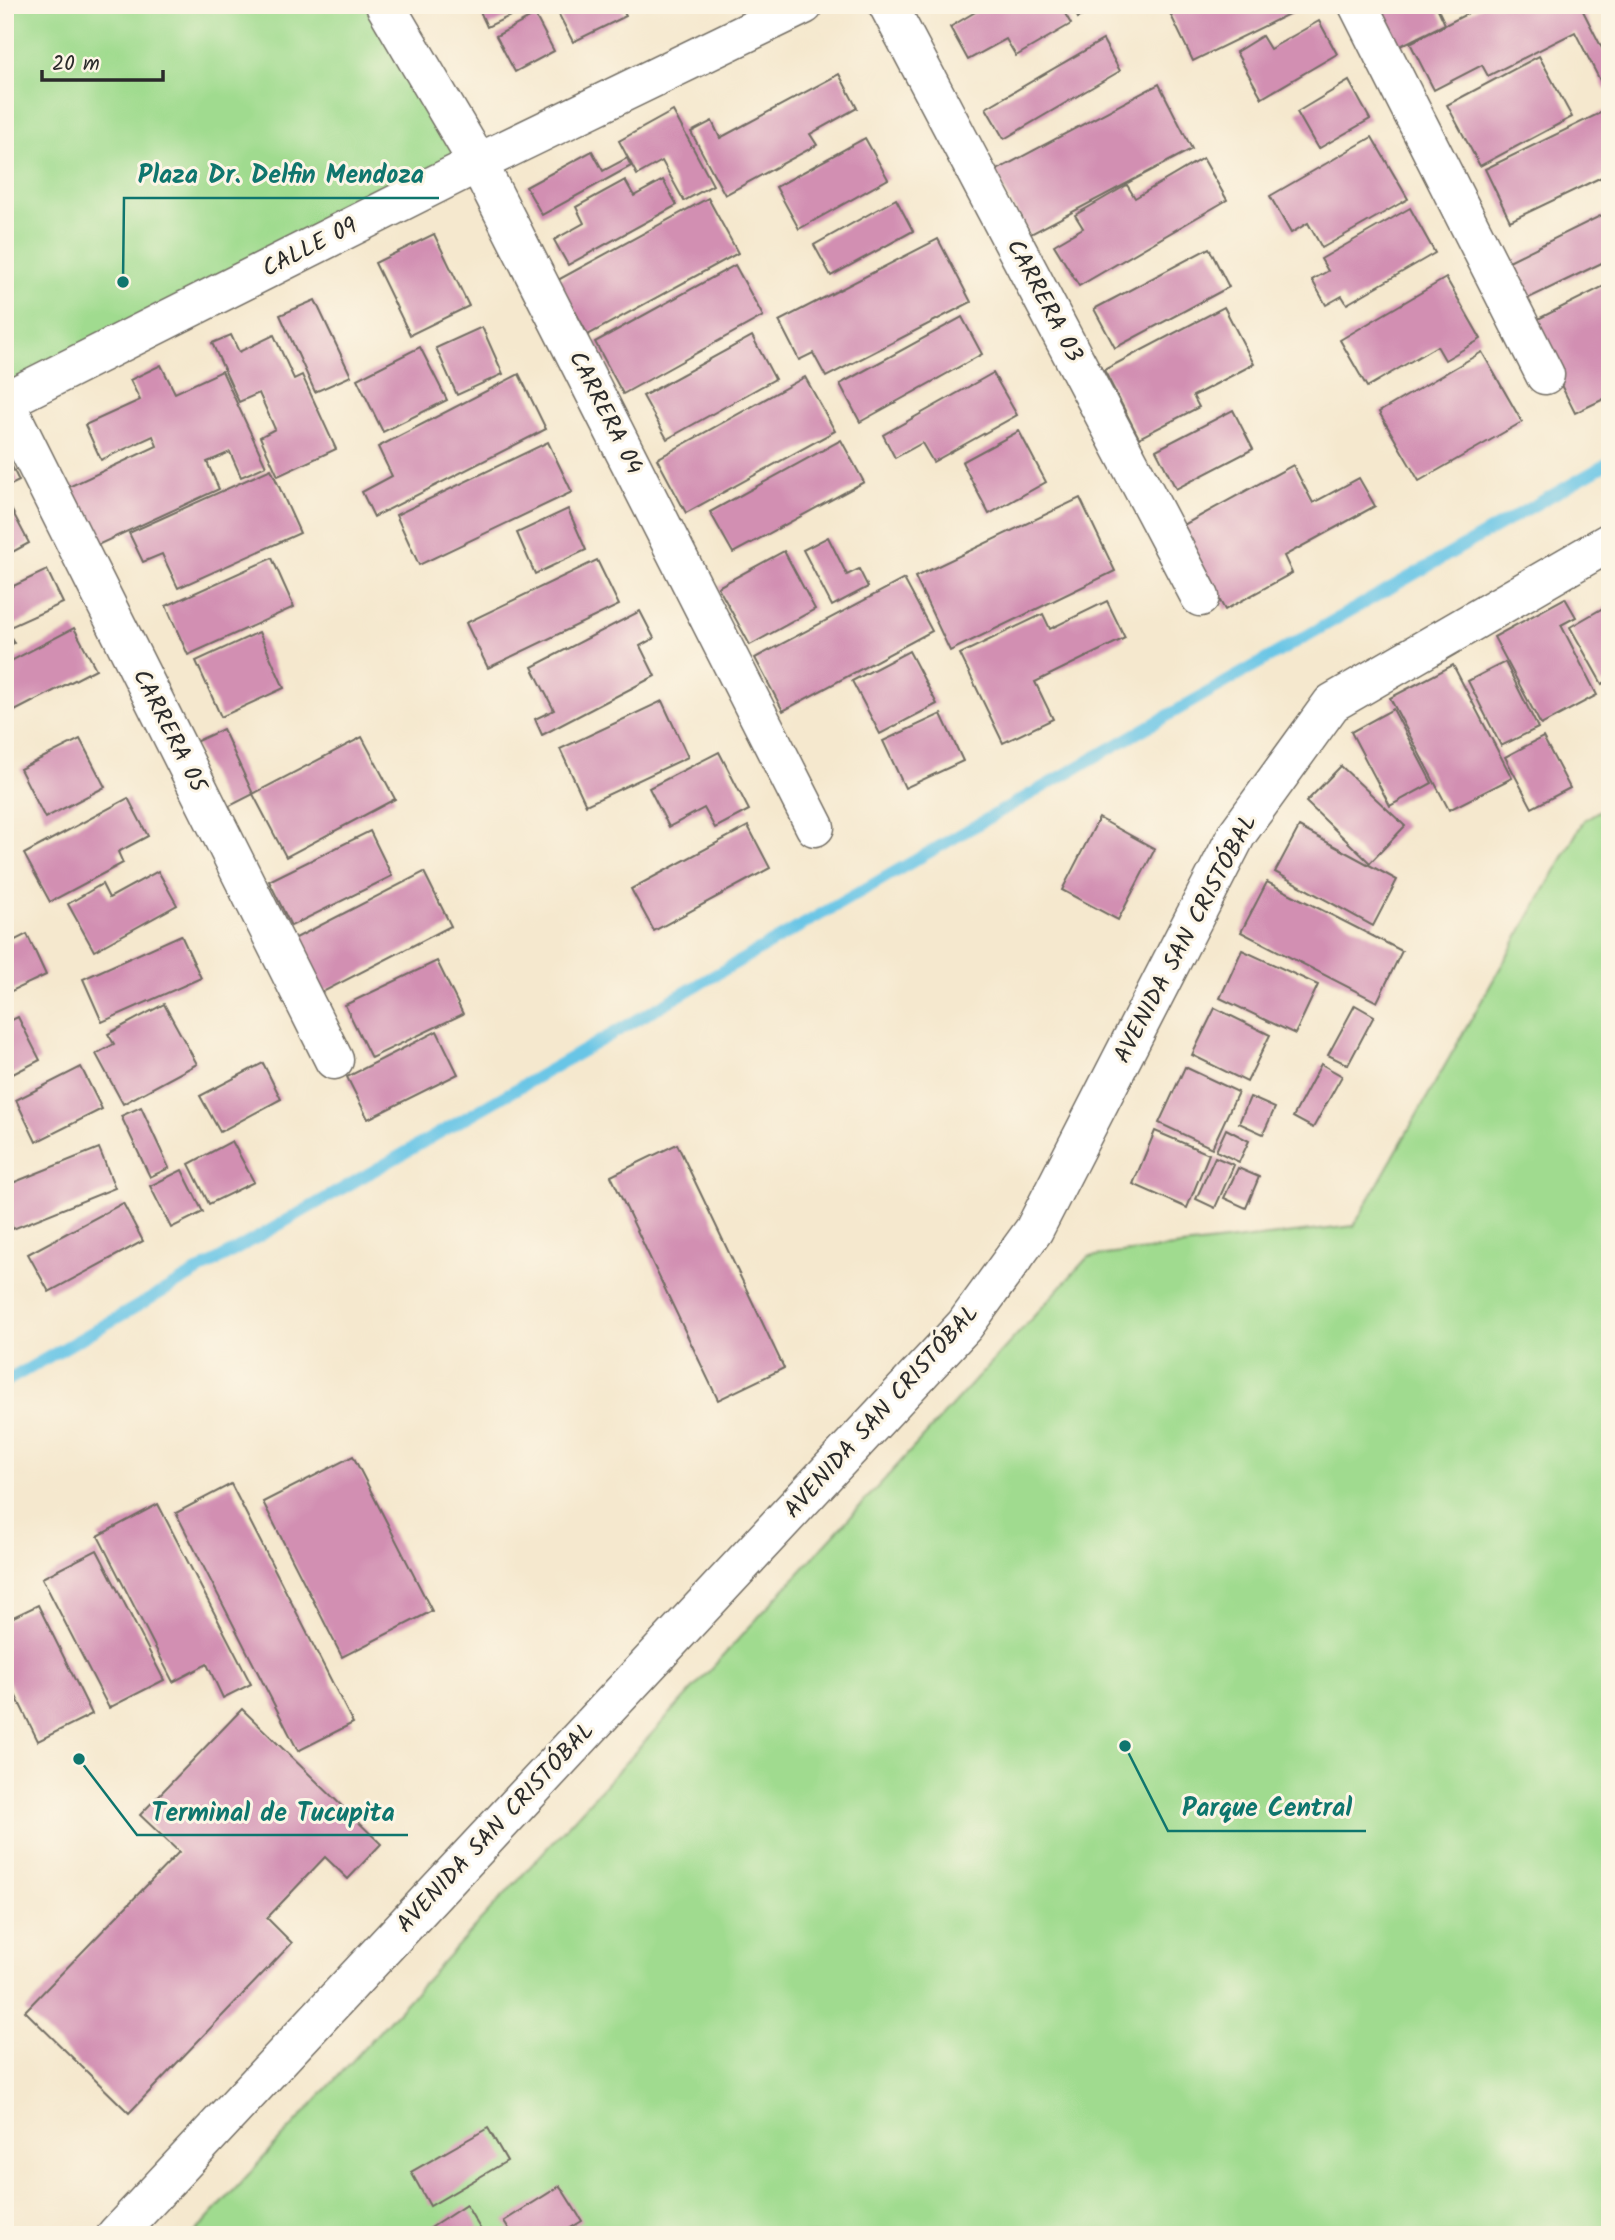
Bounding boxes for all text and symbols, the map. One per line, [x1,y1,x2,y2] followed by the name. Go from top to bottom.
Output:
[42,38,163,82] scale bar
[52,48,100,81] text: 20 m
[124,151,439,198] callout: Plaza Dr. Delfin Mendoza
[138,155,424,197] text: Plaza Dr. Delfin Mendoza
[255,207,365,289] street label: CALLE 09
[995,232,1093,370] street label: CARRERA 03
[557,344,653,482] street label: CARRERA 04
[121,662,218,801] street label: CARRERA 05
[1104,808,1268,1070] street label: AVENIDA SAN CRISTÓBAL
[775,1296,989,1528] street label: AVENIDA SAN CRISTÓBAL
[387,1713,605,1943] street label: AVENIDA SAN CRISTÓBAL
[1168,1784,1366,1831] callout: Parque Central
[137,1788,408,1835] callout: Terminal de Tucupita
[1182,1788,1352,1830] text: Parque Central
[151,1793,395,1835] text: Terminal de Tucupita

